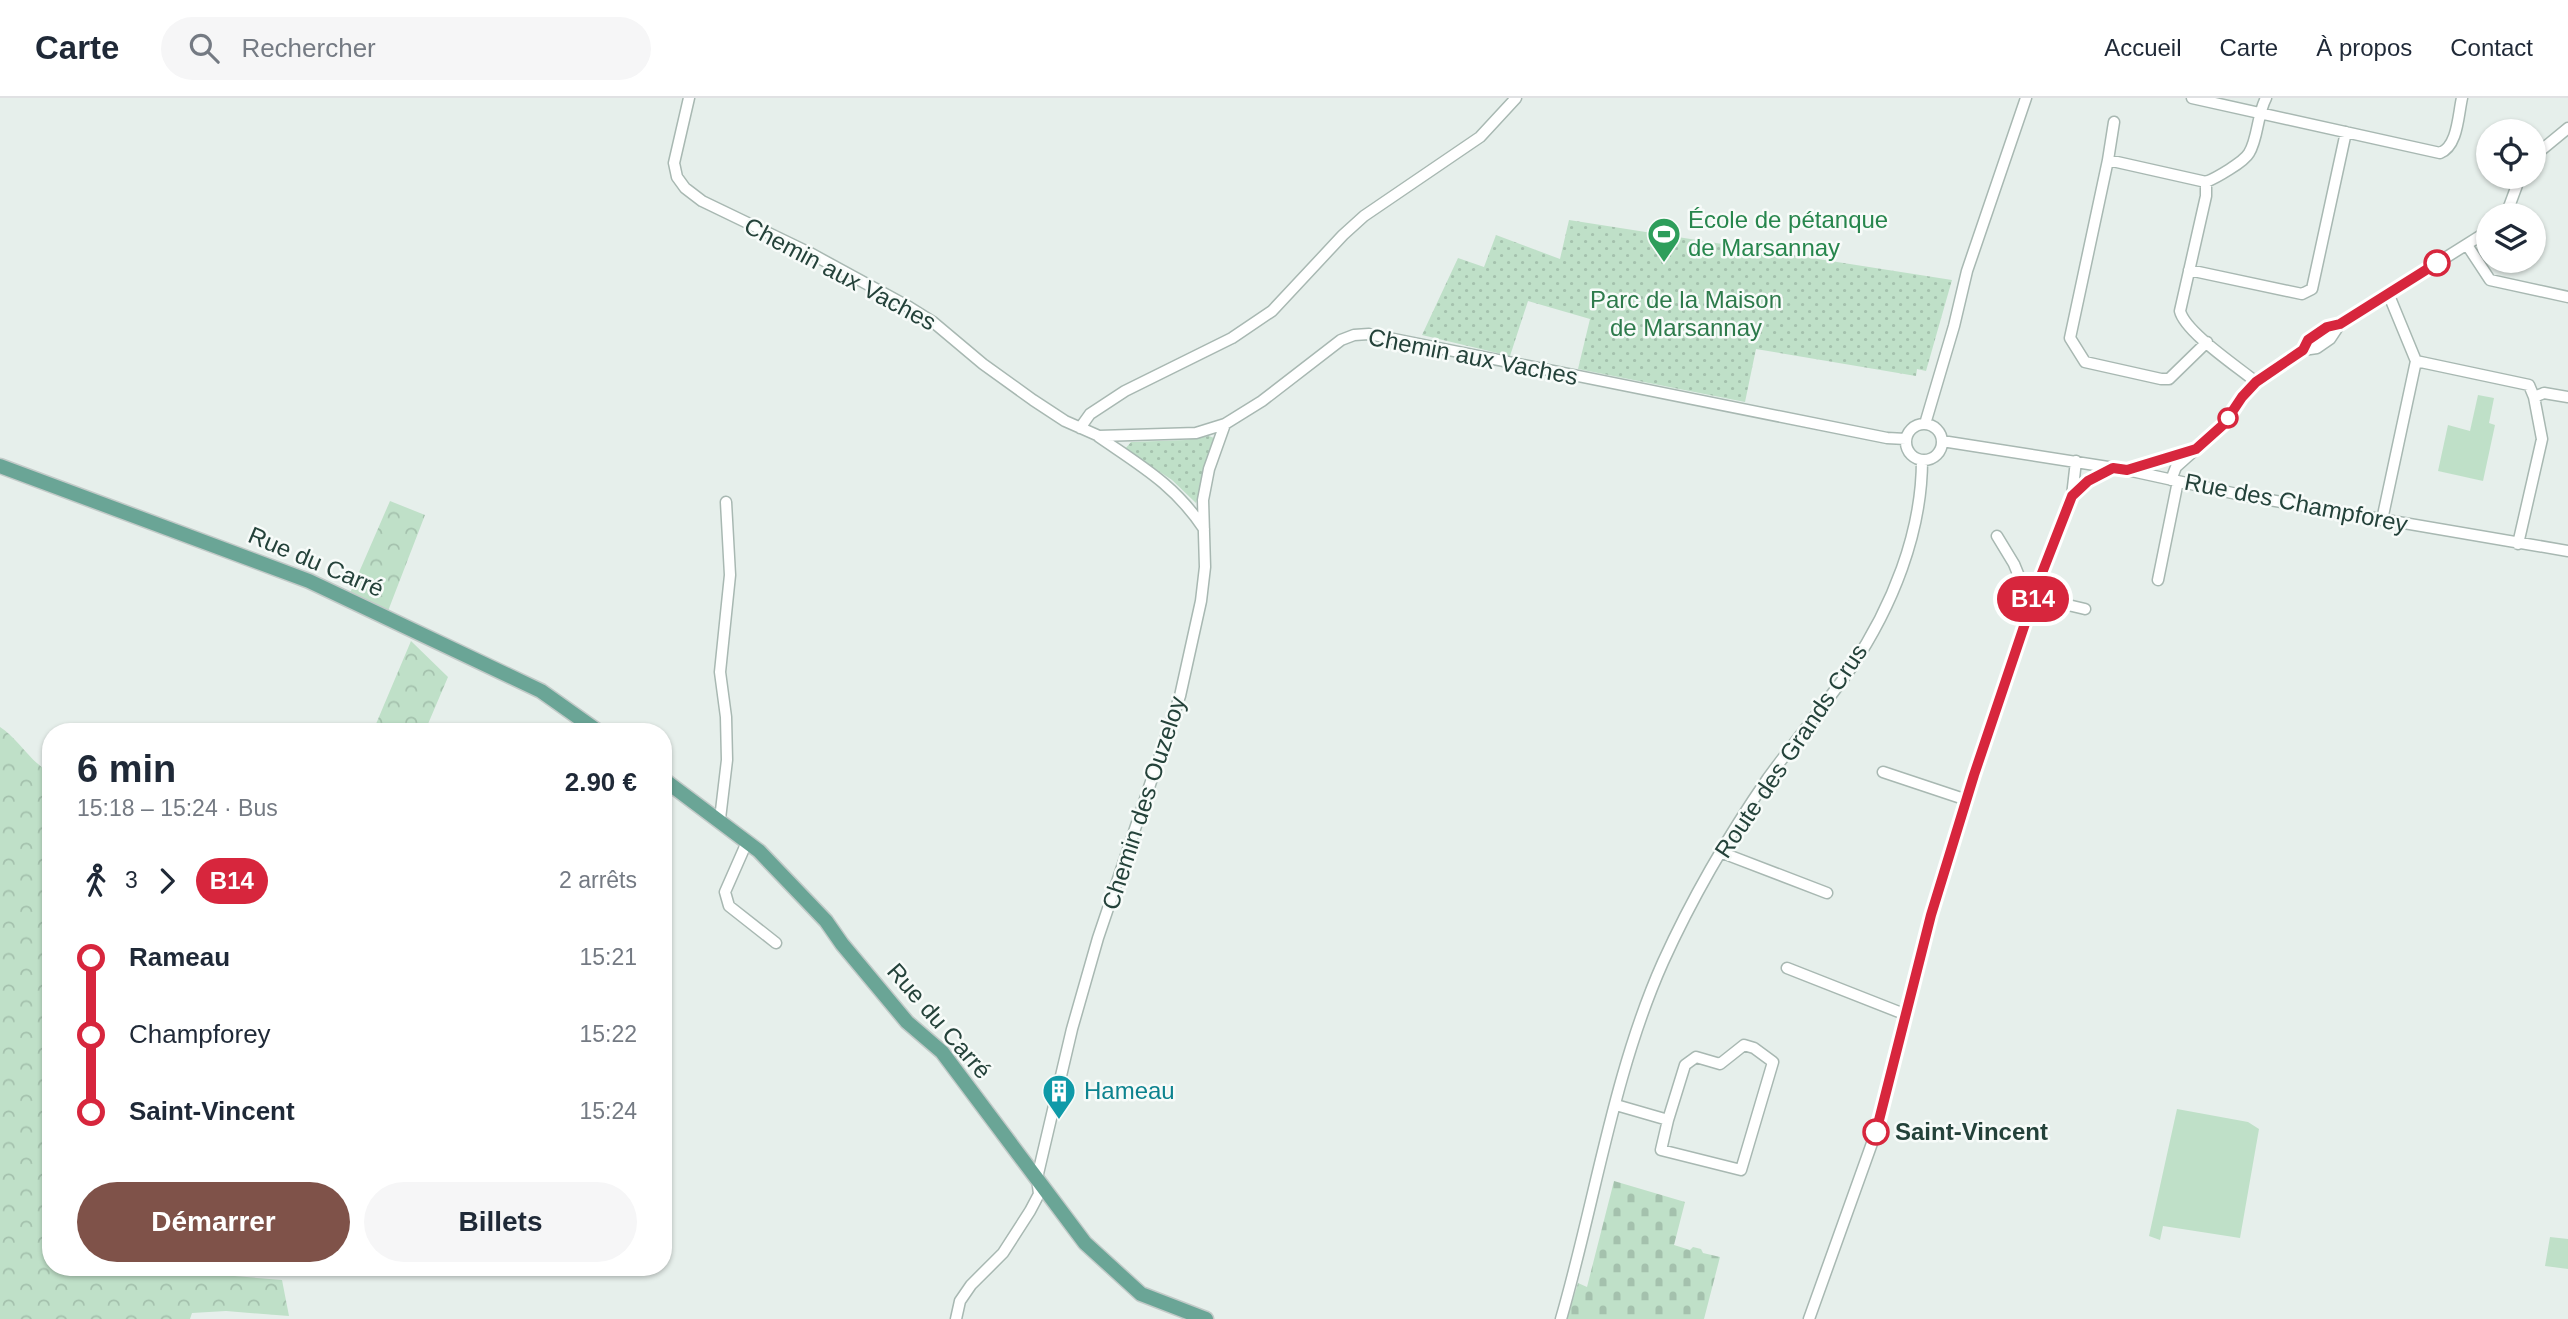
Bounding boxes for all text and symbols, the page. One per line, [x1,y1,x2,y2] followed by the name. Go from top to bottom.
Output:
[161,17,651,80] search box
[35,29,119,66] text: Carte
[185,29,223,67] icon: search
[241,33,376,63] text: Rechercher
[2104,34,2182,61] text: Accueil
[2220,34,2278,61] text: Carte
[2316,34,2412,61] text: À propos
[2450,34,2533,61] text: Contact
[2476,119,2546,273] map controls
[2476,119,2546,189] button: locate
[2476,203,2546,273] button: layers
[1688,206,1888,261] place label: École de pétanque de Marsannay
[740,212,941,335] street label: Chemin aux Vaches
[1645,215,1683,264] sports icon: École de pétanque de Marsannay
[2424,250,2450,276] unlabelled marker
[1590,286,1782,341] park label: Parc de la Maison de Marsannay
[1366,323,1580,390] street label: Chemin aux Vaches
[2218,408,2238,428] unlabelled marker
[2182,468,2410,537] street label: Rue des Champforey
[245,521,388,602] street label: Rue du Carré
[1993,576,2073,622] line badge: B14
[2011,585,2055,612] text: B14
[1709,639,1872,863] street label: Route des Grands Crus
[1096,693,1191,913] street label: Chemin des Ouzeloy
[77,748,176,790] text: 6 min
[565,767,637,797] text: 2.90 €
[77,795,278,821] text: 15:18 – 15:24 · Bus
[77,862,115,900] icon: walk
[148,862,186,900] icon: forward
[125,867,138,893] text: 3
[210,867,254,894] text: B14
[559,867,637,893] text: 2 arrêts
[129,942,230,972] text: Rameau
[579,944,637,970] text: 15:21
[882,957,997,1084] street label: Rue du Carré
[129,1019,271,1049] text: Champforey
[579,1021,637,1047] text: 15:22
[1040,1072,1078,1121] building icon: Hameau
[1084,1077,1175,1104] place label: Hameau
[129,1096,295,1126] text: Saint-Vincent
[579,1098,637,1124] text: 15:24
[1895,1118,2048,1145] place label: Saint-Vincent
[1863,1119,1889,1145] marker: Saint-Vincent
[77,1182,350,1262] button: Démarrer
[364,1182,637,1262] button: Billets

